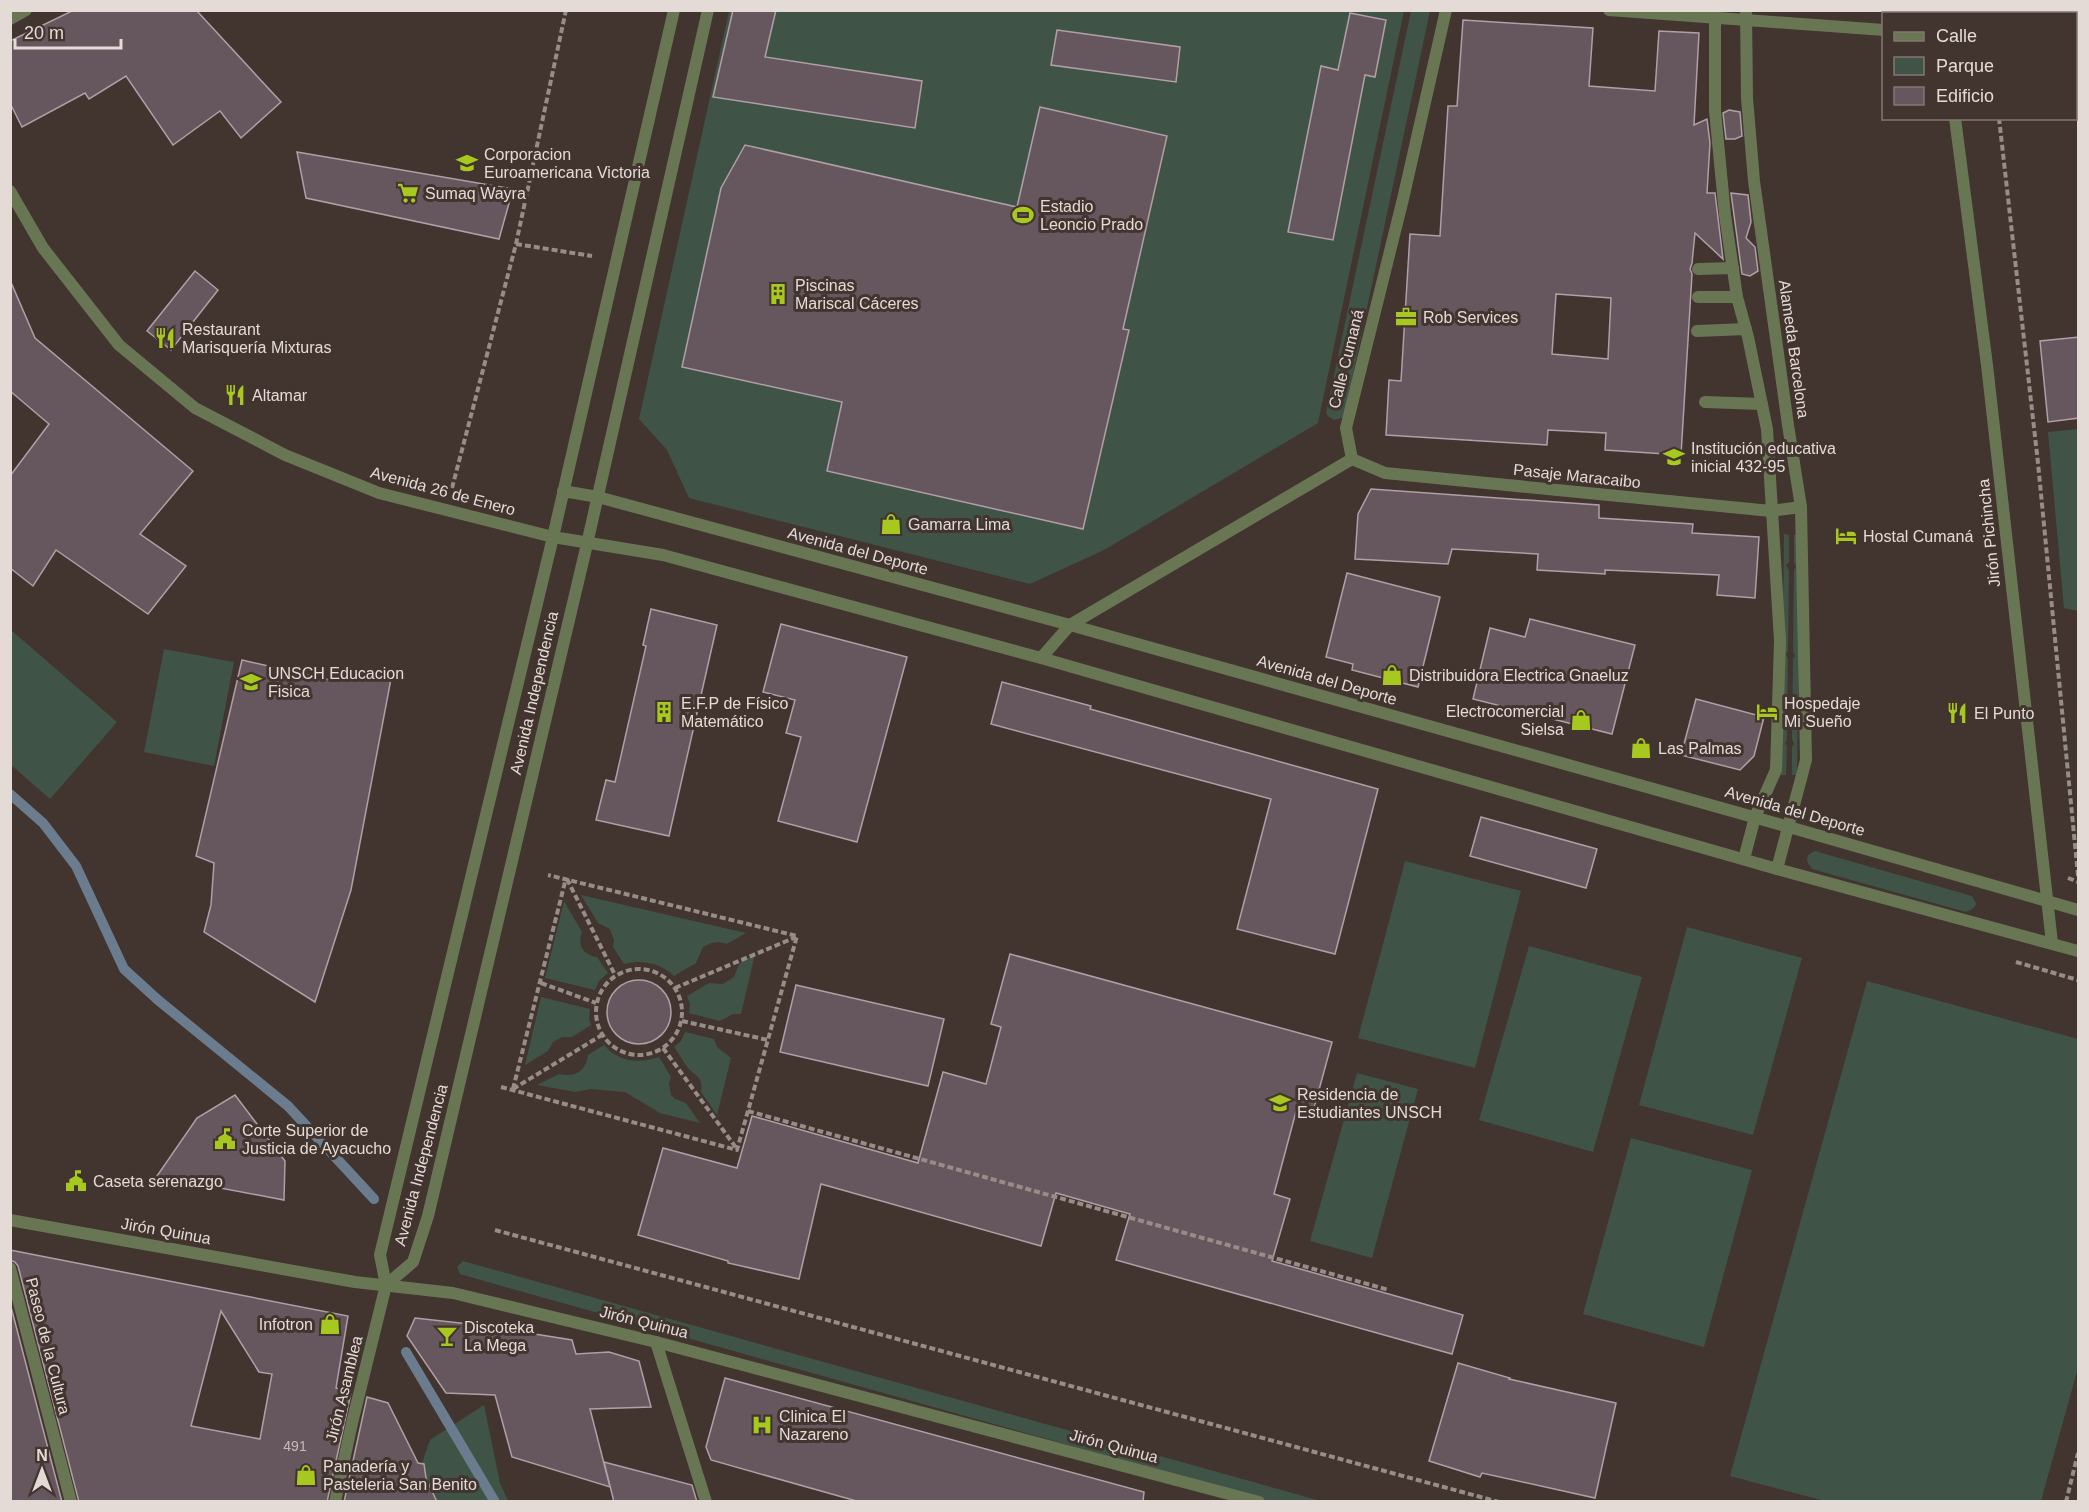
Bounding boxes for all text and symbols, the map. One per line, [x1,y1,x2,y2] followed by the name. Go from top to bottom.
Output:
[15,12,122,50] scale bar
[1882,12,2077,120] legend
[24,23,64,43] text: 20 m
[1936,26,1977,46] text: Calle
[1936,56,1994,76] text: Parque
[1936,86,1994,106] text: Edificio
[484,146,650,181] place label: Corporacion Euroamericana Victoria
[455,151,479,175] school or university icon: Corporacion Euroamericana Victoria
[396,181,420,205] supermarket icon: Sumaq Wayra
[425,185,526,202] place label: Sumaq Wayra
[1040,198,1143,233] place label: Estadio Leoncio Prado
[1011,203,1035,227] sports icon: Estadio Leoncio Prado
[795,277,919,312] place label: Piscinas Mariscal Cáceres
[1776,279,1812,419] street label: Alameda Barcelona
[766,282,790,306] building icon: Piscinas Mariscal Cáceres
[1394,305,1418,329] office icon: Rob Services
[1325,308,1367,410] street label: Calle Cumaná
[1423,309,1518,326] place label: Rob Services
[182,321,331,356] place label: Restaurant Marisquería Mixturas
[153,326,177,350] restaurant icon: Restaurant Marisquería Mixturas
[223,383,247,407] restaurant icon: Altamar
[252,387,308,404] place label: Altamar
[1691,440,1836,475] place label: Institución educativa inicial 432-95
[1662,445,1686,469] school or university icon: Institución educativa inicial 432-95
[1512,461,1642,491] street label: Pasaje Maracaibo
[369,463,517,519] street label: Avenida 26 de Enero
[1975,478,2003,588] street label: Jirón Pichincha
[879,512,903,536] shop icon: Gamarra Lima
[908,516,1010,533] place label: Gamarra Lima
[786,524,930,578] street label: Avenida del Deporte
[1834,524,1858,548] hotel icon: Hostal Cumaná
[1863,528,1973,545] place label: Hostal Cumaná
[507,610,561,776] street label: Avenida Independencia
[1255,652,1399,708] street label: Avenida del Deporte
[1380,663,1404,687] shop icon: Distribuidora Electrica Gnaeluz
[268,665,404,700] place label: UNSCH Educacion Fisica
[1409,667,1629,684] place label: Distribuidora Electrica Gnaeluz
[239,670,263,694] school or university icon: UNSCH Educacion Fisica
[681,695,788,730] place label: E.F.P de Físico Matemático
[1784,695,1861,730] place label: Hospedaje Mi Sueño
[652,700,676,724] building icon: E.F.P de Físico Matemático
[1755,700,1779,724] hotel icon: Hospedaje Mi Sueño
[1945,701,1969,725] restaurant icon: El Punto
[1446,703,1564,738] place label: Electrocomercial Sielsa
[1974,705,2035,722] place label: El Punto
[1569,708,1593,732] shop icon: Electrocomercial Sielsa
[1629,736,1653,760] shop icon: Las Palmas
[1658,740,1742,757] place label: Las Palmas
[1723,783,1867,839] street label: Avenida del Deporte
[391,1082,451,1248] street label: Avenida Independencia
[1297,1086,1442,1121] place label: Residencia de Estudiantes UNSCH
[1268,1091,1292,1115] school or university icon: Residencia de Estudiantes UNSCH
[242,1122,391,1157] place label: Corte Superior de Justicia de Ayacucho
[213,1127,237,1151] public building icon: Corte Superior de Justicia de Ayacucho
[64,1169,88,1193] public building icon: Caseta serenazgo
[93,1173,223,1190] place label: Caseta serenazgo
[120,1215,212,1247] street label: Jirón Quinua
[23,1276,73,1416] street label: Paseo de la Cultura
[598,1303,690,1341] street label: Jirón Quinua
[318,1312,342,1336] shop icon: Infotron
[259,1316,313,1333] place label: Infotron
[464,1319,534,1354] place label: Discoteka La Mega
[435,1324,459,1348] bar icon: Discoteka La Mega
[323,1334,366,1444] street label: Jirón Asamblea
[779,1408,848,1443] place label: Clinica El Nazareno
[750,1413,774,1437] hospital icon: Clinica El Nazareno
[1068,1426,1160,1466] street label: Jirón Quinua
[283,1438,307,1454] house number: 491
[12,1440,72,1500] north arrow
[36,1447,48,1464] text: N
[323,1458,477,1493] place label: Panadería y Pasteleria San Benito
[294,1463,318,1487] shop icon: Panadería y Pasteleria San Benito

